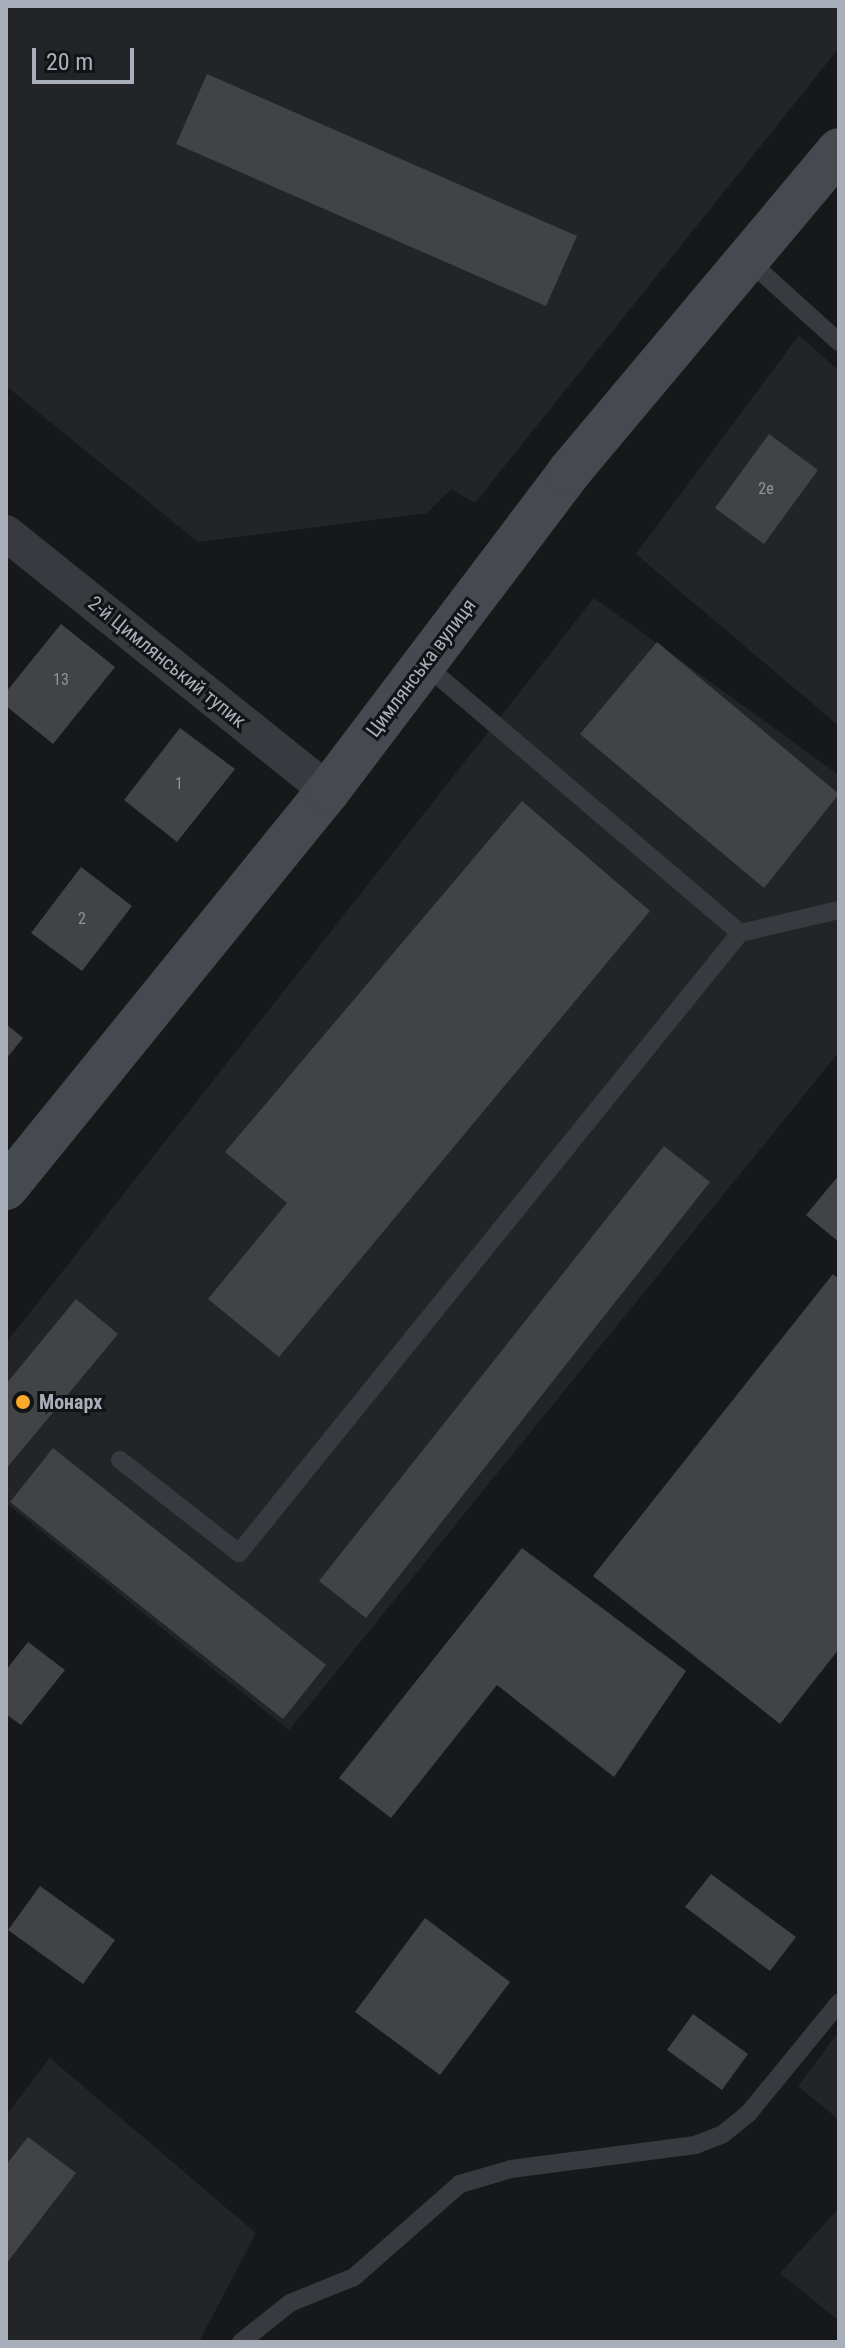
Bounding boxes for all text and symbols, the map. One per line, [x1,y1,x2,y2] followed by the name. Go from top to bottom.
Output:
[36,32,138,82] scale bar
[46,48,93,76] text: 20 m
[758,479,774,499] house number: 2е
[83,591,251,733] street label: 2-й Цимлянський тупик
[361,594,481,742] street label: Цимлянська вулиця
[53,670,69,690] house number: 13
[175,774,183,794] house number: 1
[78,909,86,929] house number: 2
[39,1390,102,1414] place label: Монарх
[14,1393,32,1411] marker: Монарх

